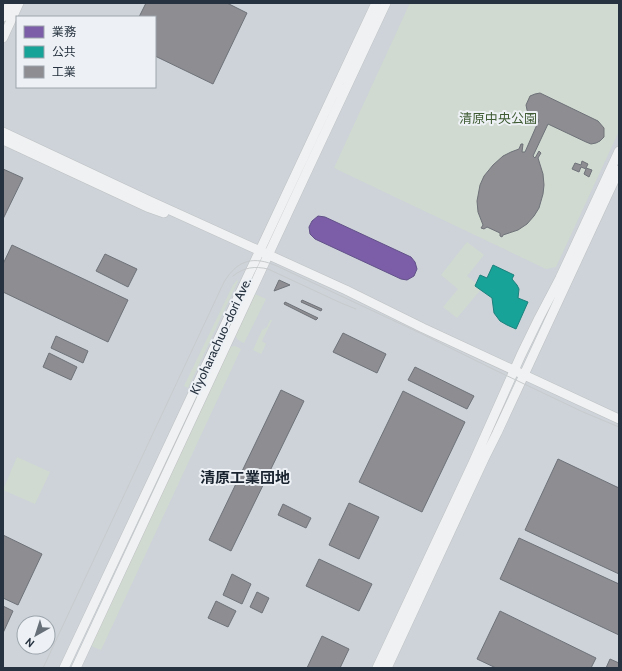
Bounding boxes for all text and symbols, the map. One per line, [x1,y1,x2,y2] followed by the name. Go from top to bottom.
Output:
[16,16,156,88] legend
[52,24,76,39] text: 業務
[52,44,76,59] text: 公共
[52,64,76,79] text: 工業
[459,110,537,126] park label: 清原中央公園
[186,275,254,397] street label: Kiyoharachuo-dori Ave.
[200,469,290,487] district label: 清原工業団地
[16,615,56,655] north arrow
[22,635,37,651] text: N

